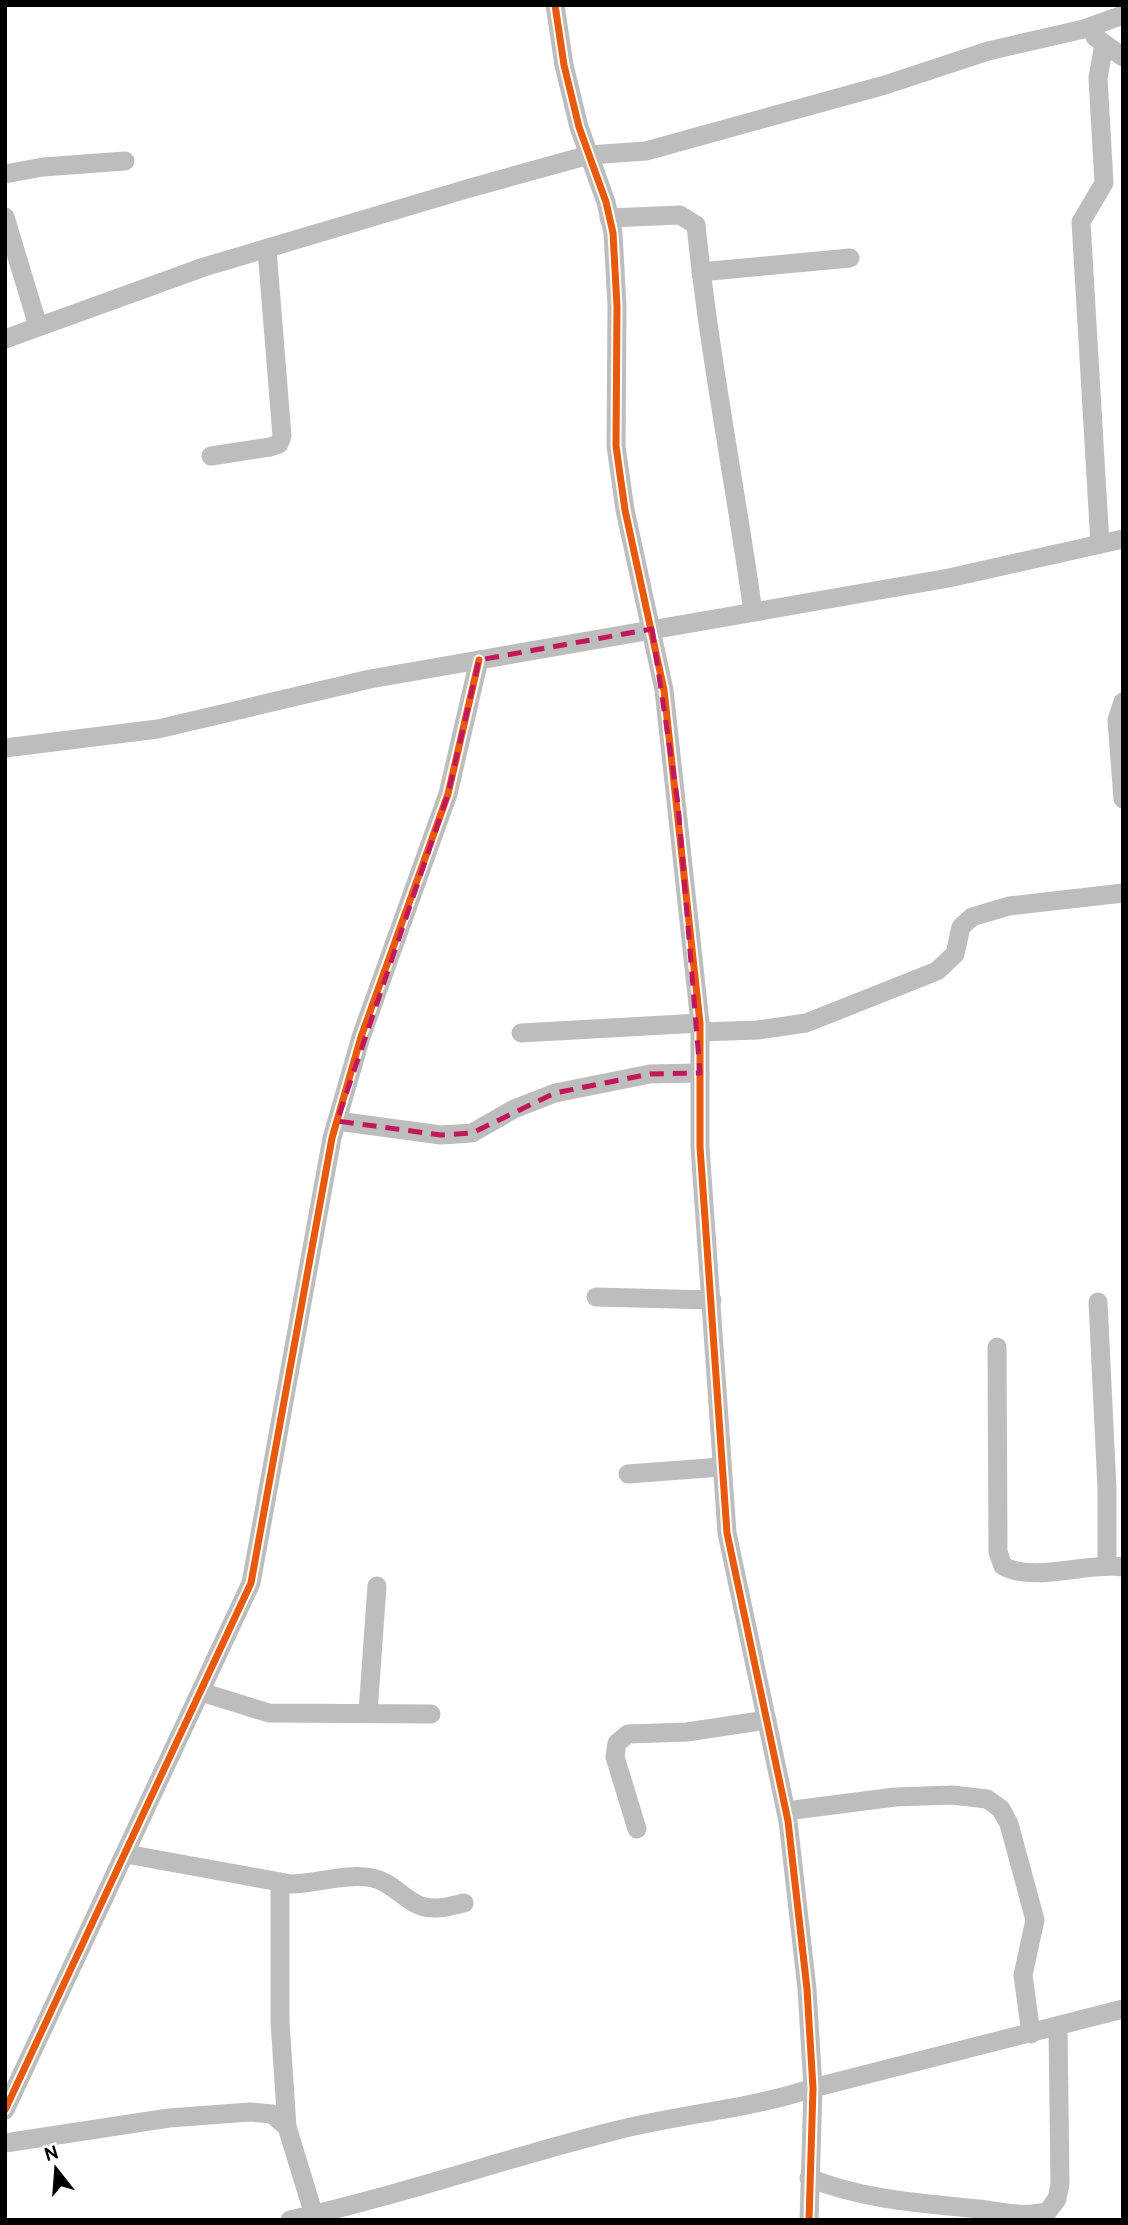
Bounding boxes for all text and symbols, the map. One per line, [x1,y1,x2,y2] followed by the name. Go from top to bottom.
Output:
[21,2134,91,2204] north arrow
[41,2140,61,2166] text: N

